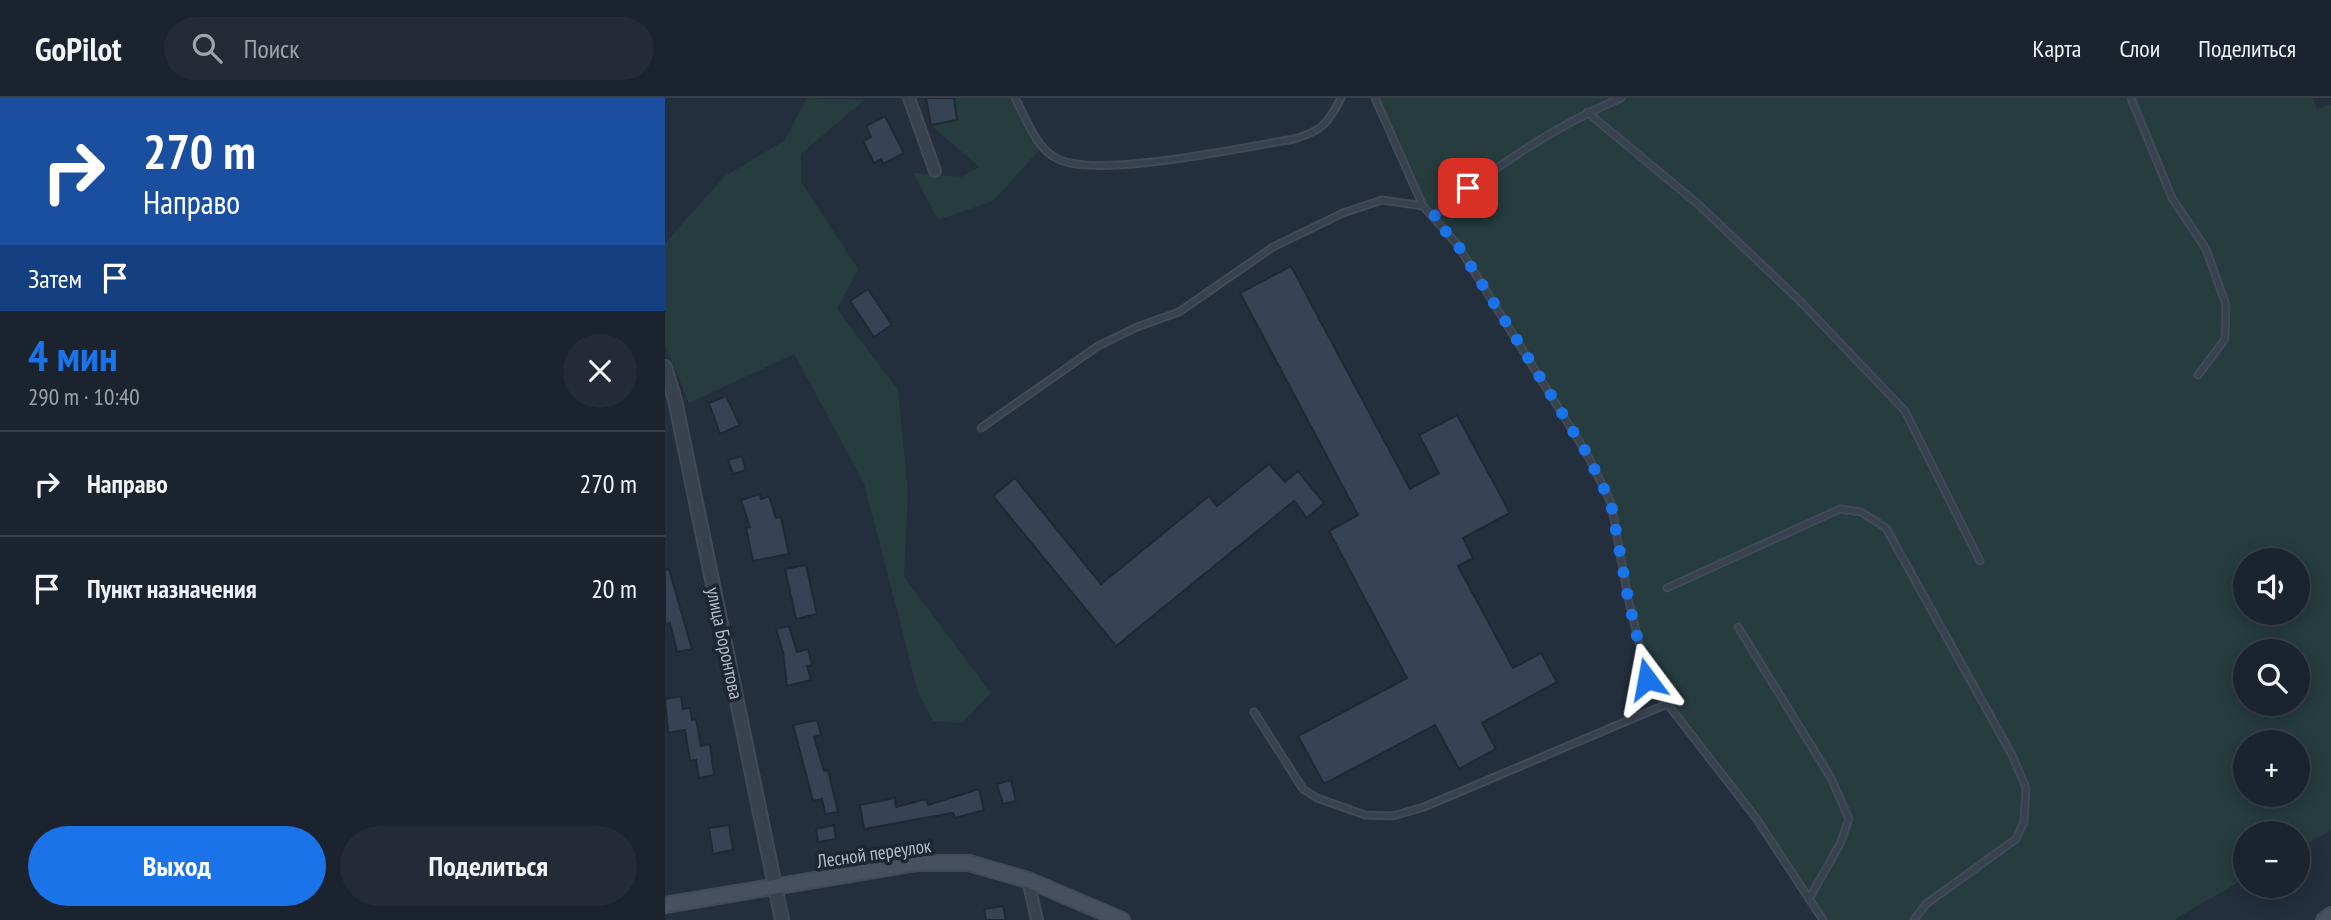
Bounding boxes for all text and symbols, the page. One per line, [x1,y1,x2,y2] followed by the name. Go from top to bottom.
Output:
[164,17,654,80] search box
[35,27,122,70] text: GoPilot
[188,29,226,67] icon: search
[244,32,299,65] text: Поиск
[2033,33,2081,64] text: Карта
[2119,33,2160,64] text: Слои
[2198,33,2296,64] text: Поделиться
[143,119,256,183] text: 270 m
[28,126,119,217] icon: right
[1438,158,1498,218] pin
[1449,169,1487,207] icon: arrive
[143,181,240,223] text: Направо
[96,259,134,297] icon: arrive
[28,262,82,295] text: Затем
[28,328,118,383] text: 4 мин
[563,334,637,408] button: close
[28,382,140,411] text: 290 m · 10:40
[28,465,66,503] icon: right
[87,467,168,500] text: Направо
[579,467,637,500] text: 270 m
[2233,548,2310,898] map controls
[2233,548,2310,625] button: sound
[28,570,66,608] icon: arrive
[87,572,257,605] text: Пункт назначения
[591,572,637,605] text: 20 m
[701,585,749,701] street label: улица Боронтова
[2233,639,2310,716] button: search
[1610,642,1684,716] position arrow
[2233,730,2310,807] button: +
[2233,821,2310,898] button: −
[28,826,326,906] button: Выход
[340,826,637,906] button: Поделиться
[814,833,933,873] street label: Лесной переулок

